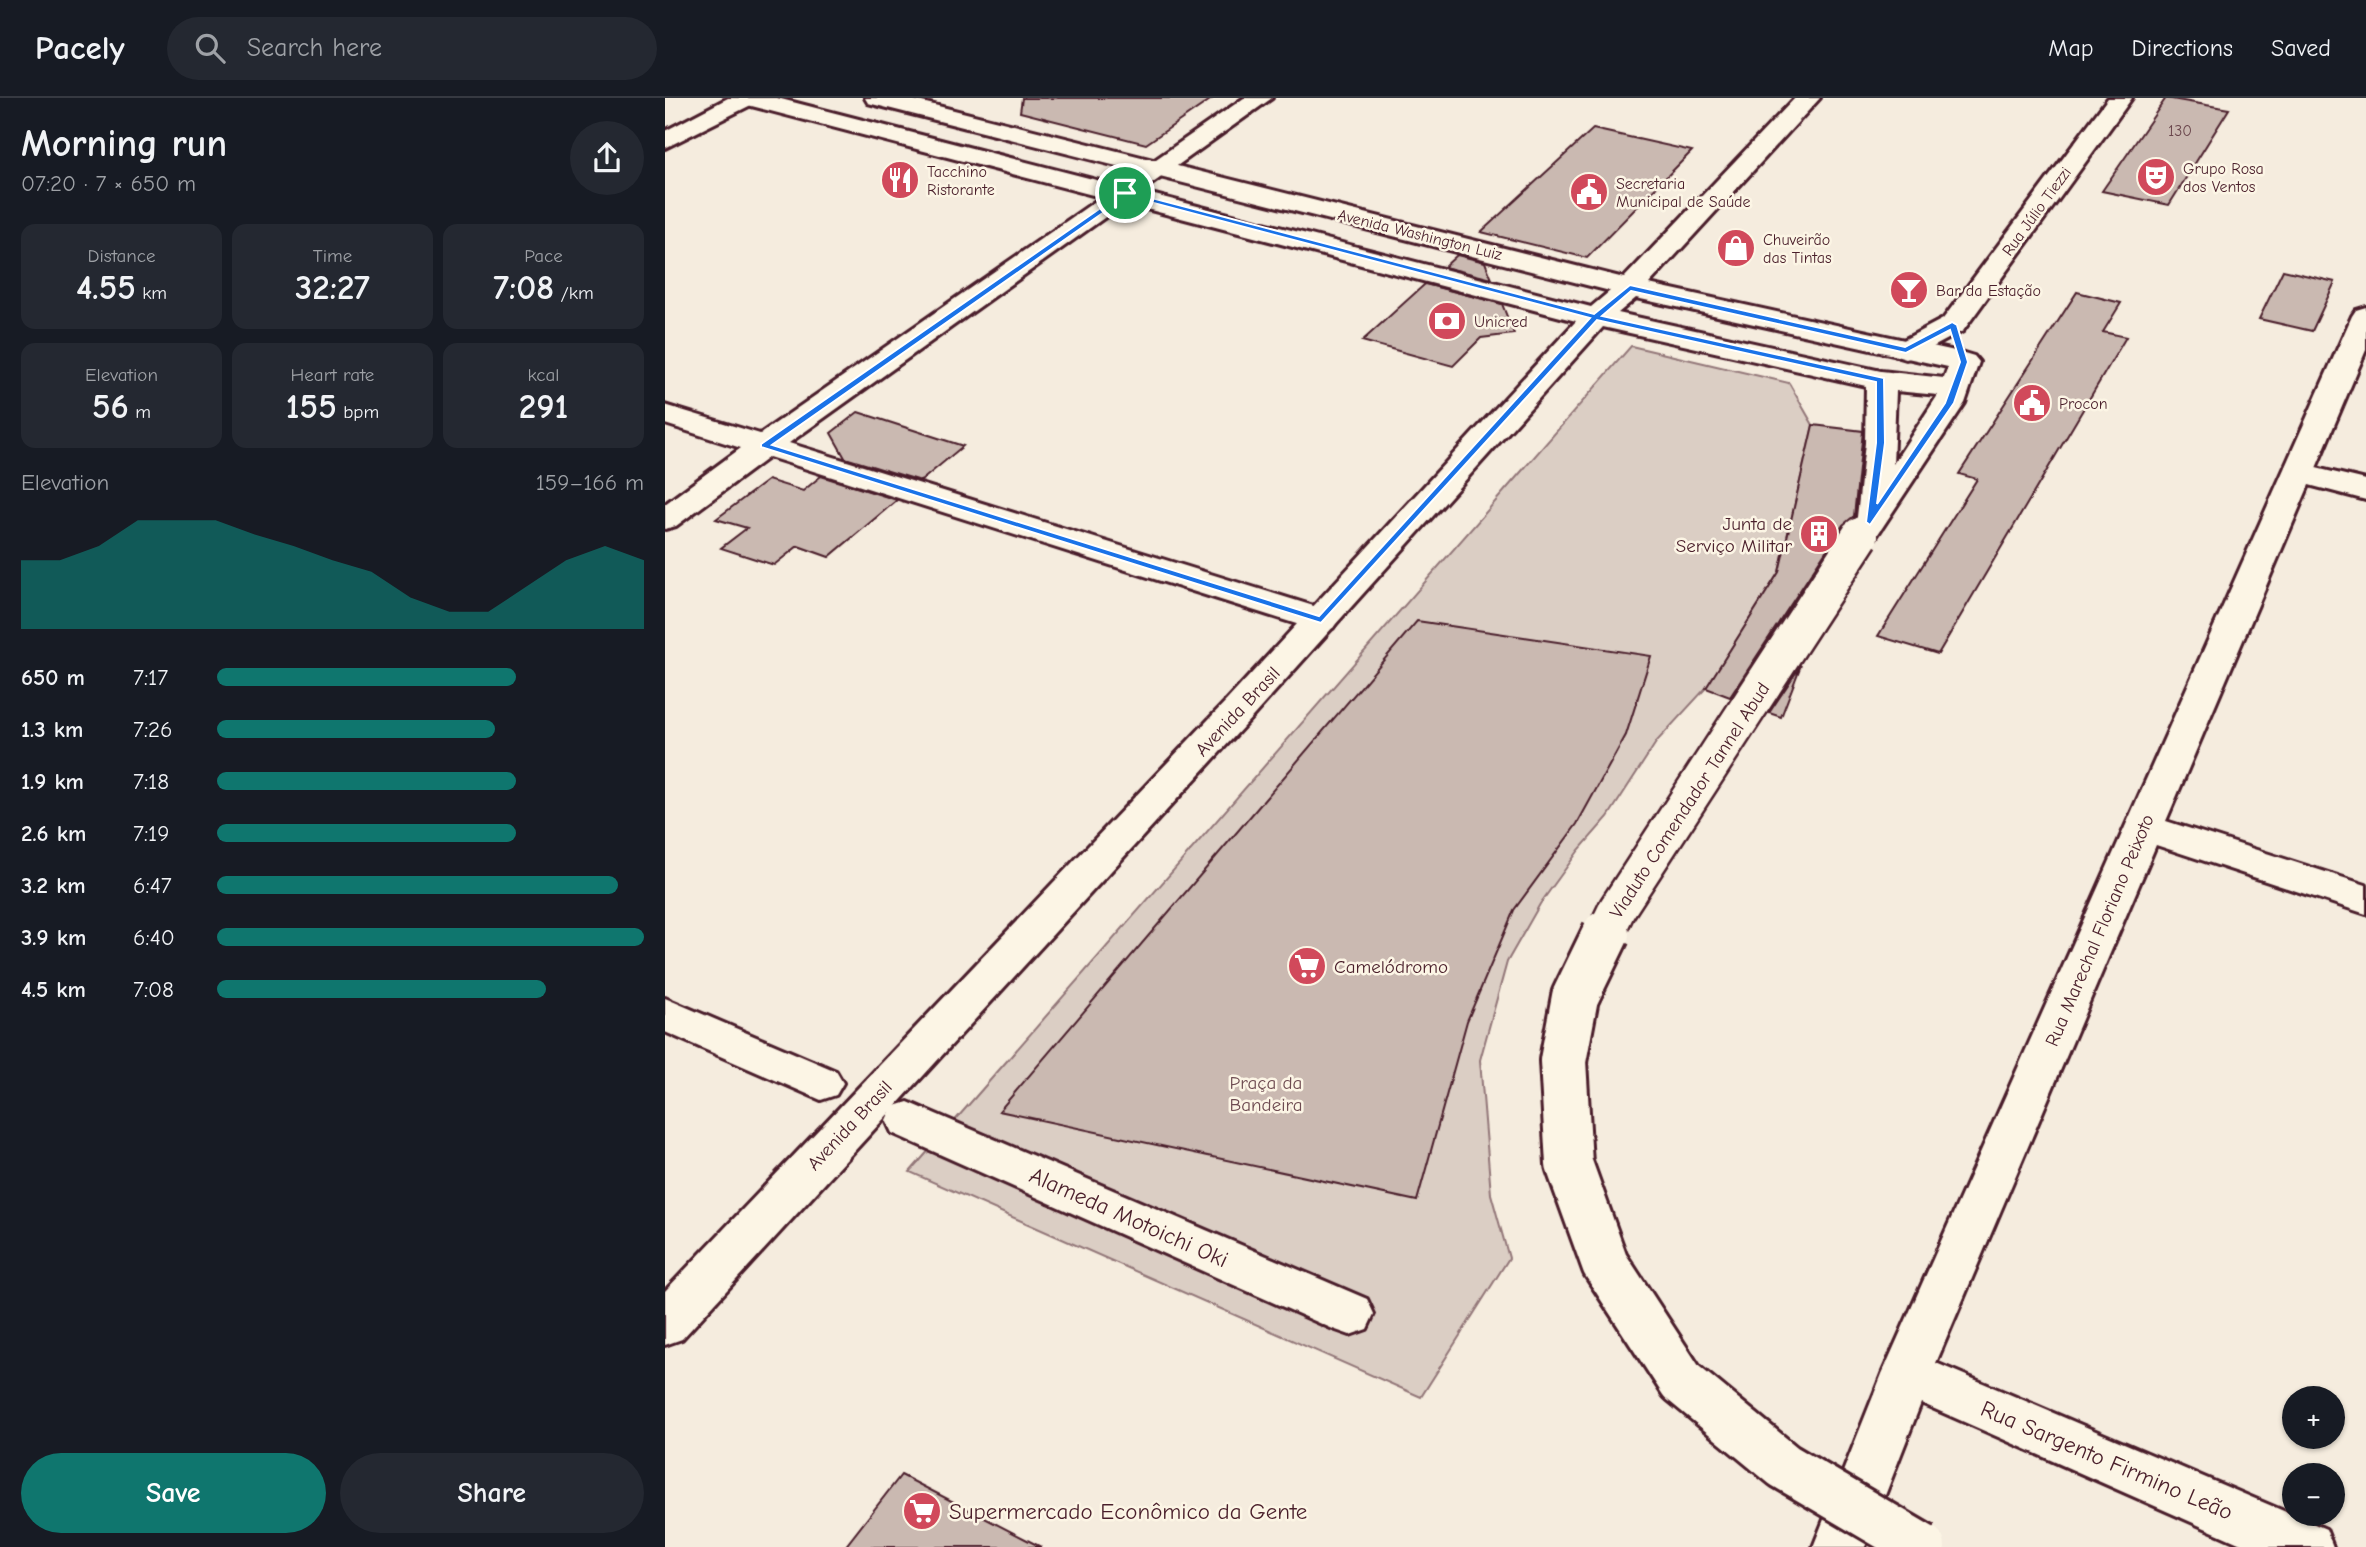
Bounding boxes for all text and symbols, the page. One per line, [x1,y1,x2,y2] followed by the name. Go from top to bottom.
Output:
[167,17,657,80] search box
[35,29,125,67] text: Pacely
[191,29,229,67] icon: search
[247,33,382,63] text: Search here
[2048,34,2094,62] text: Map
[2132,34,2233,62] text: Directions
[2271,34,2331,62] text: Saved
[570,121,644,195] button: share
[21,122,227,166] text: Morning run
[2168,122,2192,140] house number: 130
[2135,156,2177,198] theatre icon: Grupo Rosa dos Ventos
[879,159,921,201] restaurant icon: Tacchino Ristorante
[2183,160,2264,196] place label: Grupo Rosa dos Ventos
[927,163,995,199] place label: Tacchino Ristorante
[1095,163,1155,223] pin
[1999,164,2075,259] street label: Rua Júlio Tiezzi
[21,170,196,197] text: 07:20 · 7 × 650 m
[1568,171,1610,213] public building icon: Secretaria Municipal de Saúde
[1106,174,1144,212] icon: arrive
[1616,175,1751,211] place label: Secretaria Municipal de Saúde
[1336,206,1504,264] street label: Avenida Washington Luiz
[1715,227,1757,269] shop icon: Chuveirão das Tintas
[1763,231,1832,267] place label: Chuveirão das Tintas
[87,245,156,267] text: Distance
[313,245,352,267] text: Time
[524,245,563,267] text: Pace
[76,267,136,308] text: 4.55
[295,267,370,308] text: 32:27
[493,267,554,308] text: 7:08
[1888,269,1930,311] bar icon: Bar da Estação
[136,282,167,304] text: km
[554,282,594,304] text: /km
[1936,282,2041,300] place label: Bar da Estação
[1426,300,1468,342] bank icon: Unicred
[1474,313,1528,331] place label: Unicred
[85,364,158,386] text: Elevation
[291,364,374,386] text: Heart rate
[528,364,559,386] text: kcal
[2011,382,2053,424] public building icon: Procon
[92,386,129,427] text: 56
[286,386,337,427] text: 155
[519,386,568,427] text: 291
[2059,395,2108,413] place label: Procon
[129,401,151,423] text: m
[337,401,379,423] text: bpm
[21,469,109,496] text: Elevation
[536,469,644,496] text: 159–166 m
[1676,513,1792,557] place label: Junta de Serviço Militar
[1798,513,1840,555] building icon: Junta de Serviço Militar
[1191,662,1285,761] street label: Avenida Brasil
[21,664,85,691] text: 650 m
[133,664,168,691] text: 7:17
[1605,679,1774,923] street label: Viaduto Comendador Tannel Abud
[21,716,83,743] text: 1.3 km
[133,716,173,743] text: 7:26
[21,768,84,795] text: 1.9 km
[133,768,169,795] text: 7:18
[2041,811,2159,1050] street label: Rua Marechal Floriano Peixoto
[21,820,86,847] text: 2.6 km
[133,820,169,847] text: 7:19
[21,872,86,899] text: 3.2 km
[133,872,172,899] text: 6:47
[21,924,86,951] text: 3.9 km
[133,924,175,951] text: 6:40
[1286,945,1328,987] supermarket icon: Camelódromo
[1334,956,1448,978] place label: Camelódromo
[21,976,86,1003] text: 4.5 km
[133,976,174,1003] text: 7:08
[1230,1072,1302,1116] park label: Praça da Bandeira
[803,1076,897,1175] street label: Avenida Brasil
[1025,1161,1232,1273] street label: Alameda Motoichi Oki
[2282,1386,2345,1526] map controls
[2282,1386,2345,1449] button: +
[1977,1395,2237,1526] street label: Rua Sargento Firmino Leão
[21,1453,326,1533] button: Save
[340,1453,644,1533] button: Share
[2282,1463,2345,1526] button: −
[901,1490,943,1532] supermarket icon: Supermercado Econômico da Gente
[949,1498,1307,1525] place label: Supermercado Econômico da Gente

